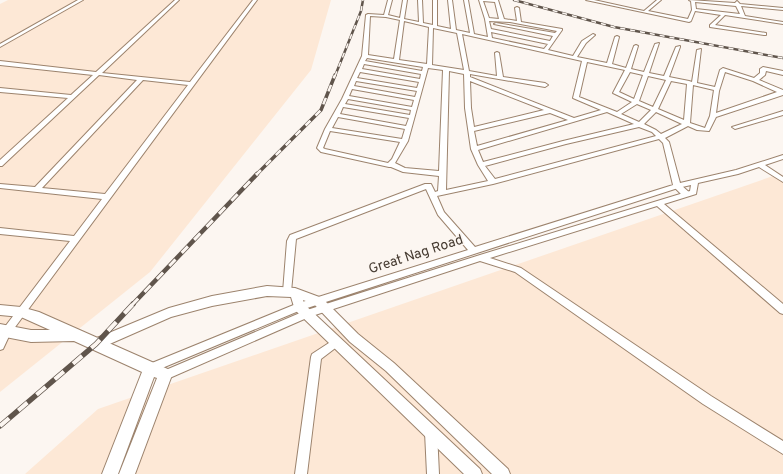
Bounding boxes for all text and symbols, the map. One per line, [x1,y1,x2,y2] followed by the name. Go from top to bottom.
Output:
[366,232,466,278] street label: Great Nag Road

